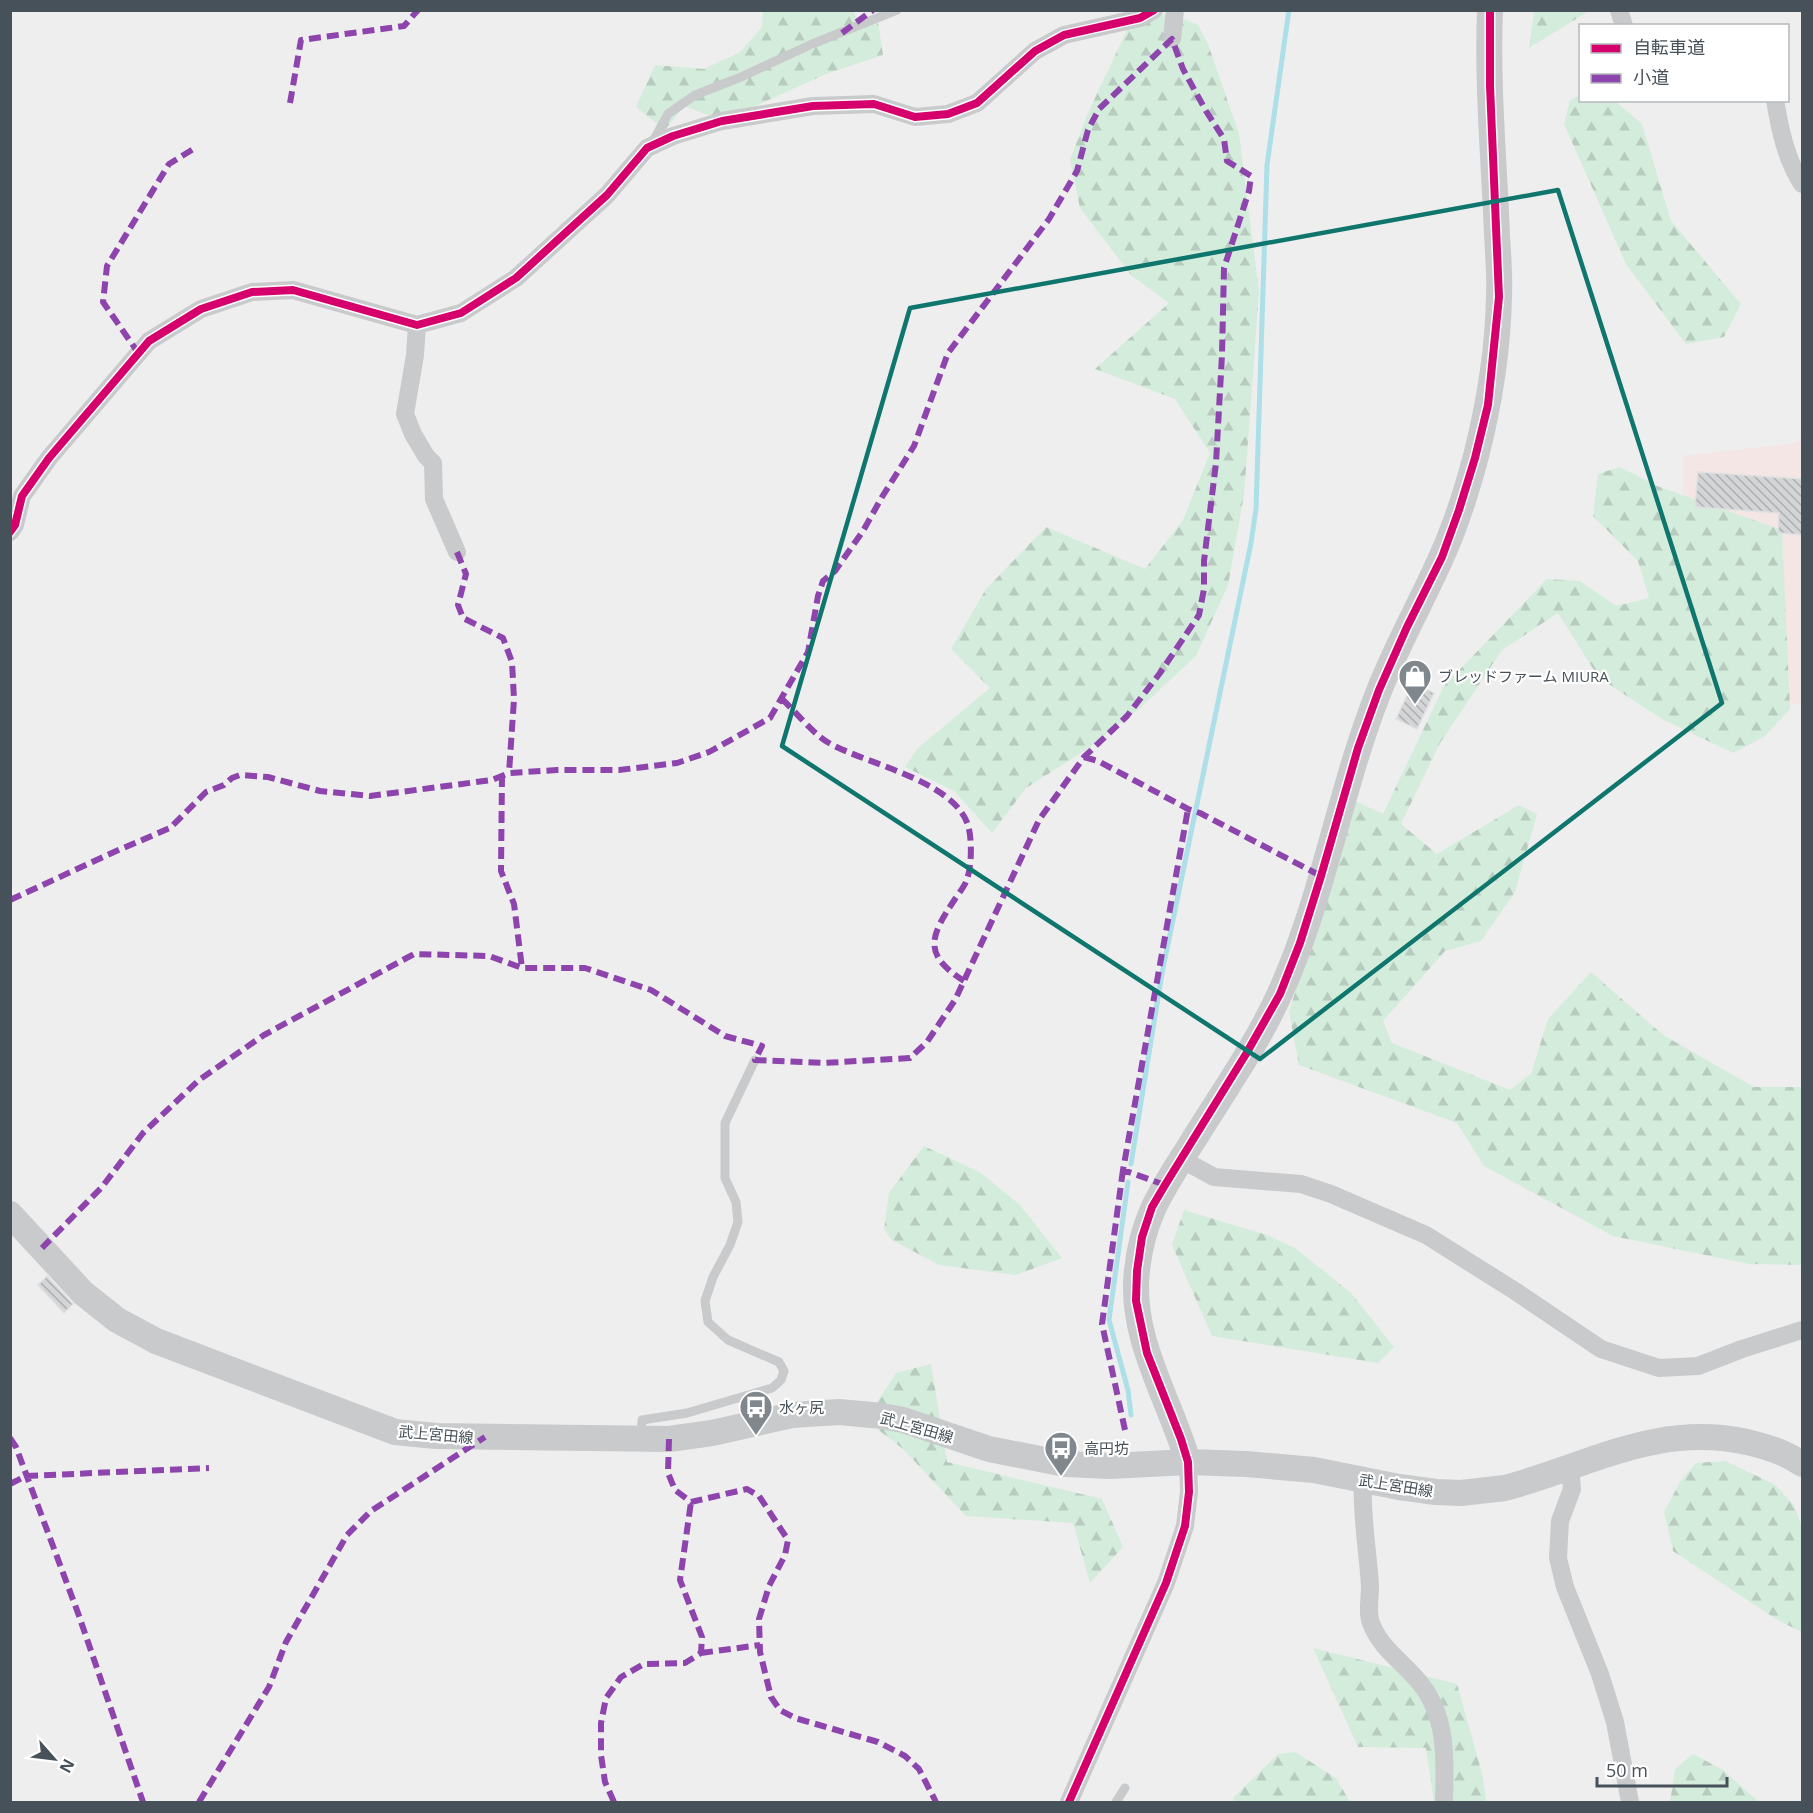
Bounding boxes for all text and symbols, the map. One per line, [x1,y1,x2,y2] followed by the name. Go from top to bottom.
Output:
[1579,24,1789,102] legend
[1633,35,1705,59] text: 自転車道
[1633,65,1669,89] text: 小道
[1397,658,1433,705] shop icon: ブレッドファーム MIURA
[1438,666,1609,686] place label: ブレッドファーム MIURA
[738,1389,774,1436] bus stop icon: 水ヶ尻
[779,1397,824,1417] place label: 水ヶ尻
[878,1407,956,1447] street label: 武上宮田線
[398,1421,474,1447] street label: 武上宮田線
[1043,1430,1079,1477] bus stop icon: 高円坊
[1084,1438,1129,1458] place label: 高円坊
[1357,1469,1435,1501] street label: 武上宮田線
[24,1729,84,1789] north arrow
[1597,1750,1728,1788] scale bar
[54,1755,80,1777] text: N
[1606,1758,1648,1782] text: 50 m

